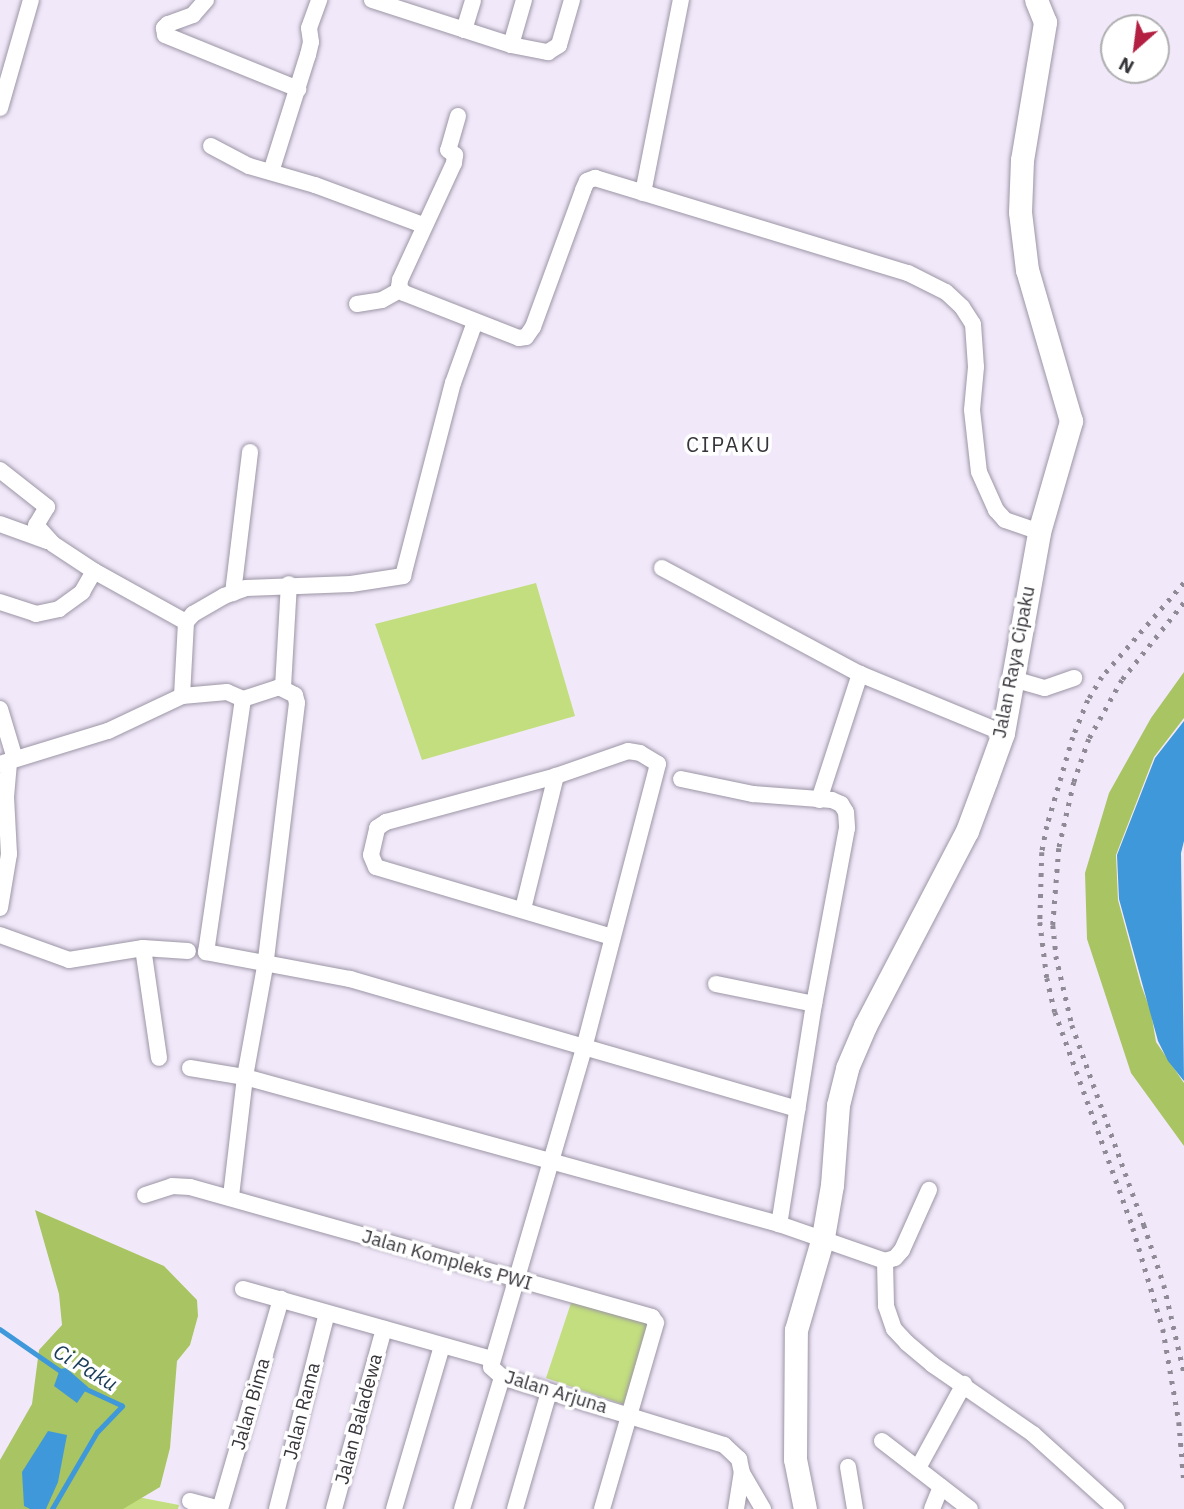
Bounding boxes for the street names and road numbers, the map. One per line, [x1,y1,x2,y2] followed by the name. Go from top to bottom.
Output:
[988,584,1040,740] street label: Jalan Raya Cipaku
[359,1225,535,1295] street label: Jalan Kompleks PWI
[331,1351,387,1487] street label: Jalan Baladewa
[227,1356,275,1452] street label: Jalan Bima
[279,1360,325,1462] street label: Jalan Rama
[502,1366,610,1418] street label: Jalan Arjuna

